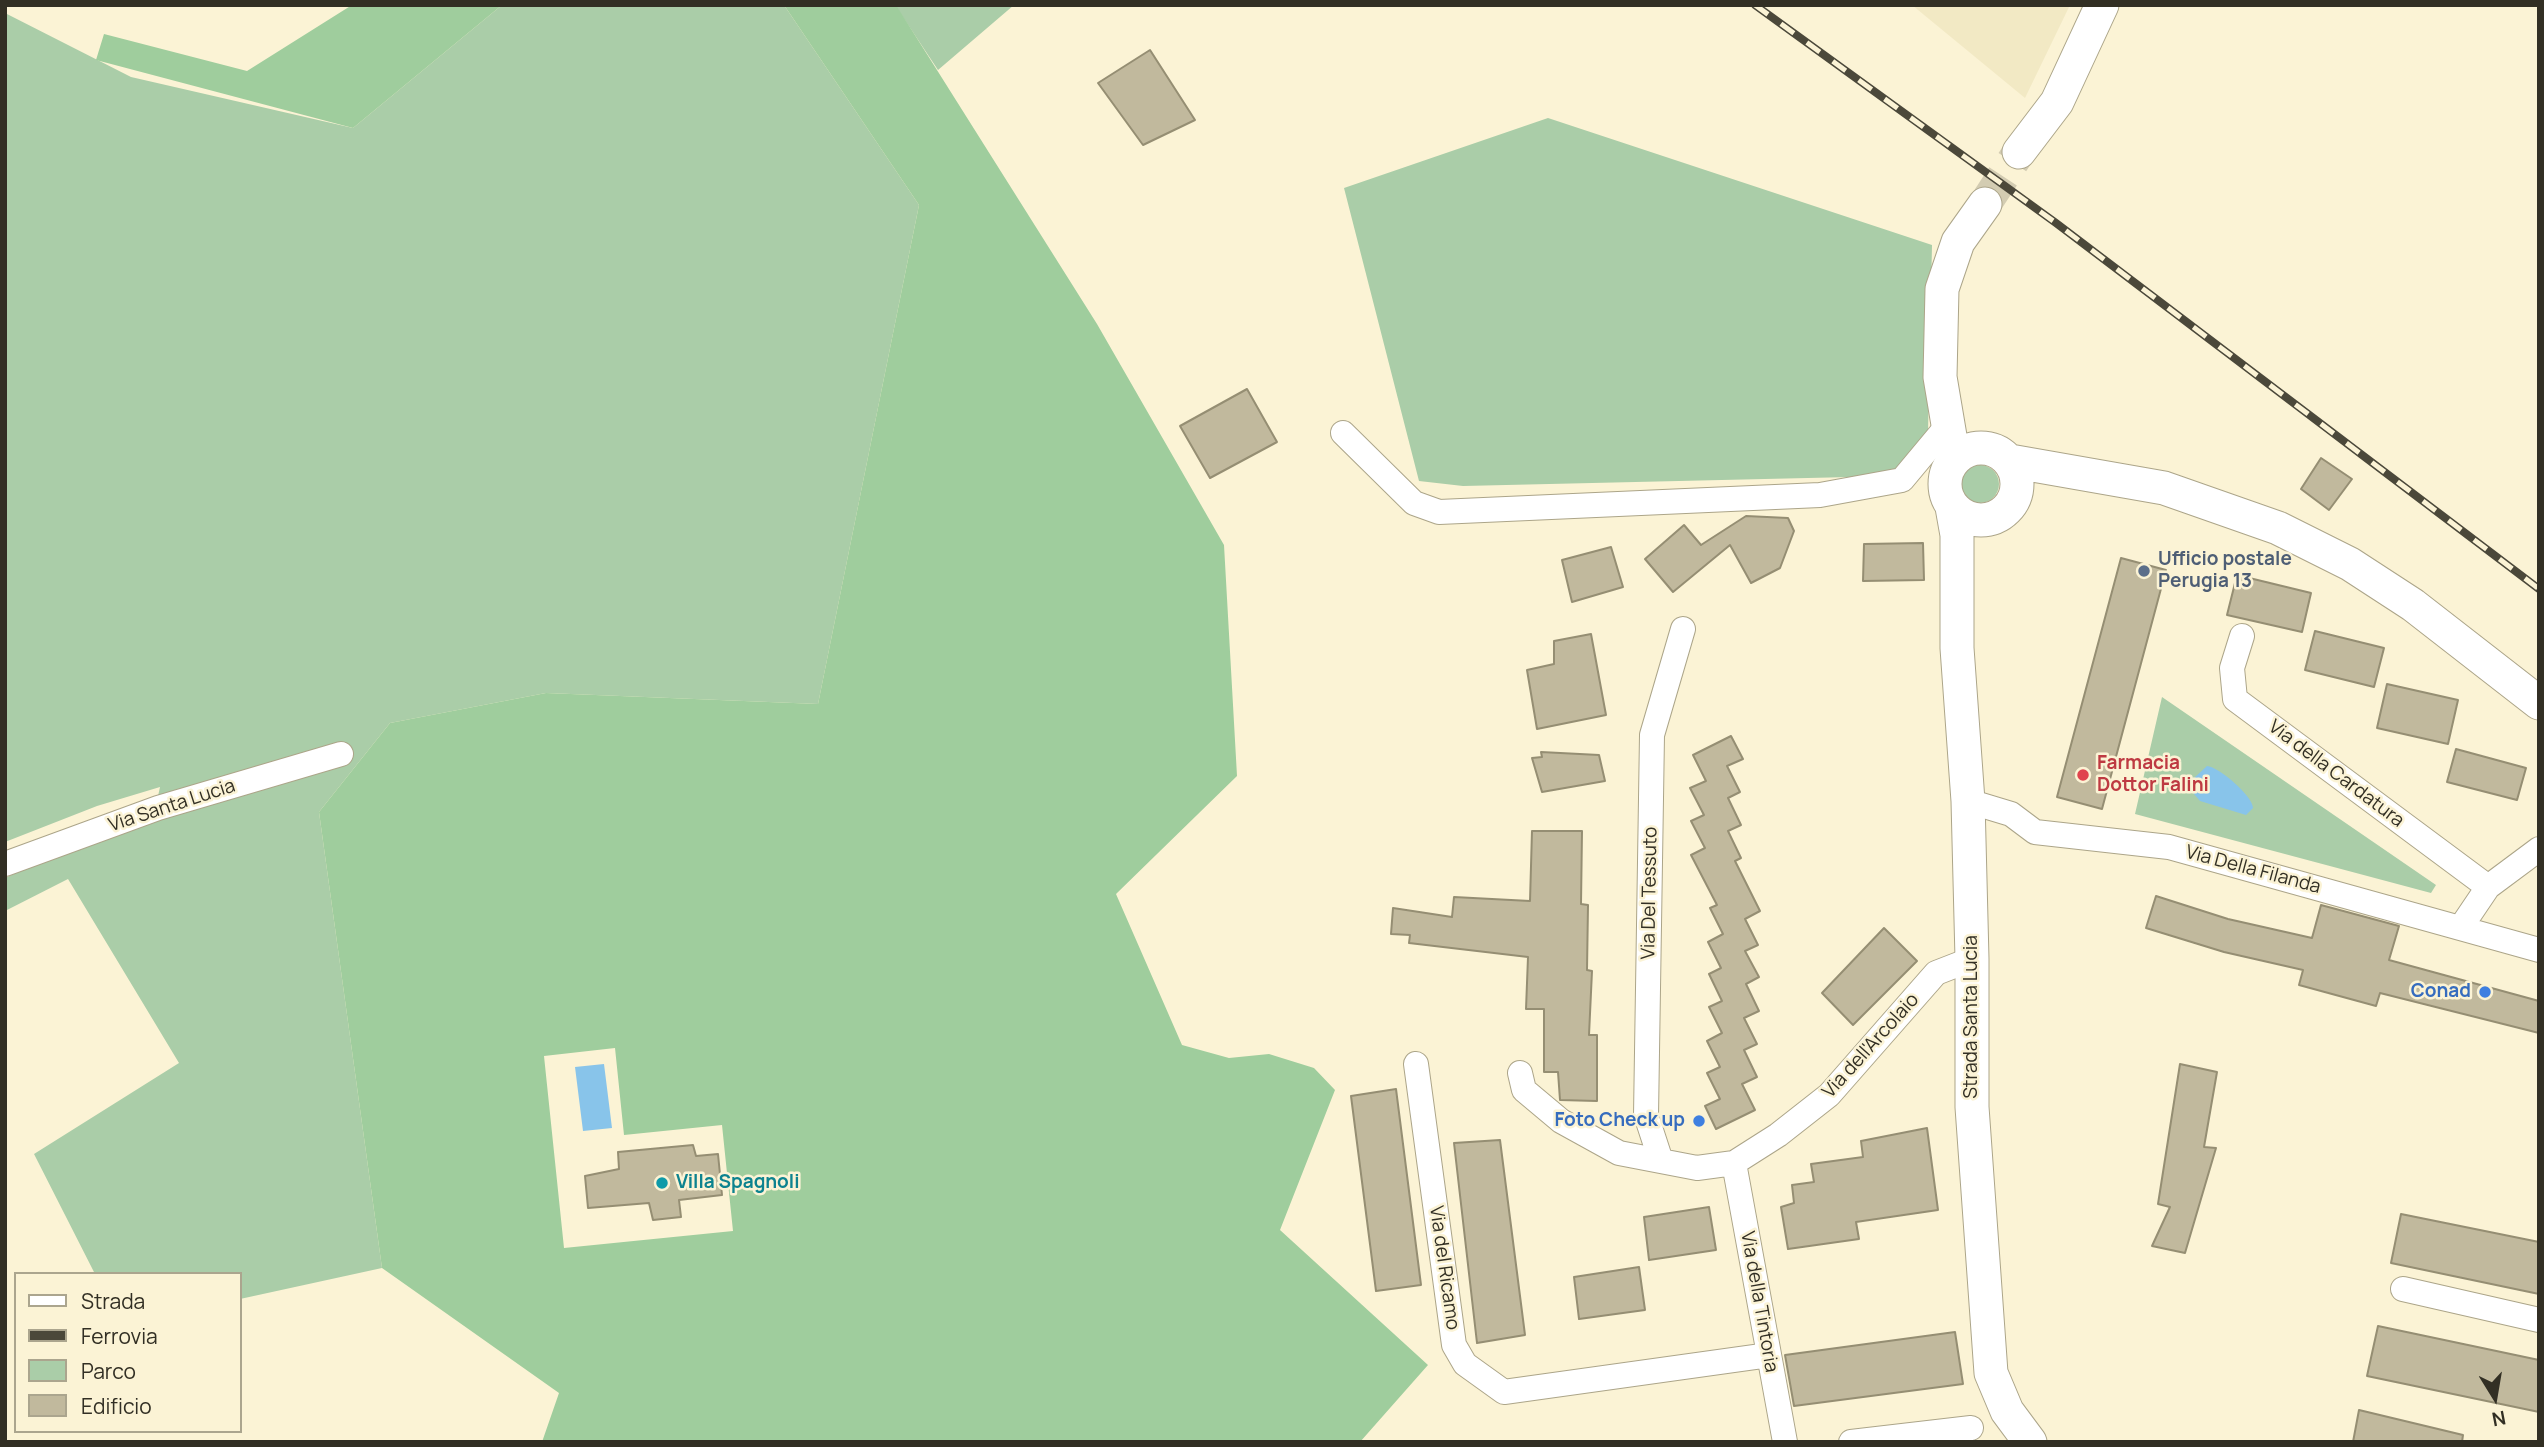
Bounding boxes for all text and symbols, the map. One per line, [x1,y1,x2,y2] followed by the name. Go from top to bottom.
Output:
[2158,549,2292,593] place label: Ufficio postale Perugia 13
[2136,563,2152,579] marker: Ufficio postale Perugia 13
[2264,716,2408,832] street label: Via della Cardatura
[2097,753,2209,797] place label: Farmacia Dottor Falini
[2075,767,2091,783] marker: Farmacia Dottor Falini
[106,775,238,837] street label: Via Santa Lucia
[1637,827,1663,959] street label: Via Del Tessuto
[2183,841,2323,899] street label: Via Della Filanda
[1961,935,1983,1099] street label: Strada Santa Lucia
[2411,981,2471,1003] place label: Conad
[2477,984,2493,1000] marker: Conad
[1818,989,1924,1103] street label: Via dell'Arcolaio
[1554,1110,1685,1132] place label: Foto Check up
[1691,1113,1707,1129] marker: Foto Check up
[676,1172,799,1194] place label: Villa Spagnoli
[654,1175,670,1191] marker: Villa Spagnoli
[1424,1204,1464,1332] street label: Via del Ricamo
[1735,1230,1783,1374] street label: Via della Tintoria
[14,1272,242,1433] legend
[81,1287,145,1315] text: Strada
[81,1322,158,1350] text: Ferrovia
[81,1357,136,1385] text: Parco
[2460,1363,2530,1433] north arrow
[81,1392,152,1420] text: Edificio
[2490,1405,2508,1433] text: N

